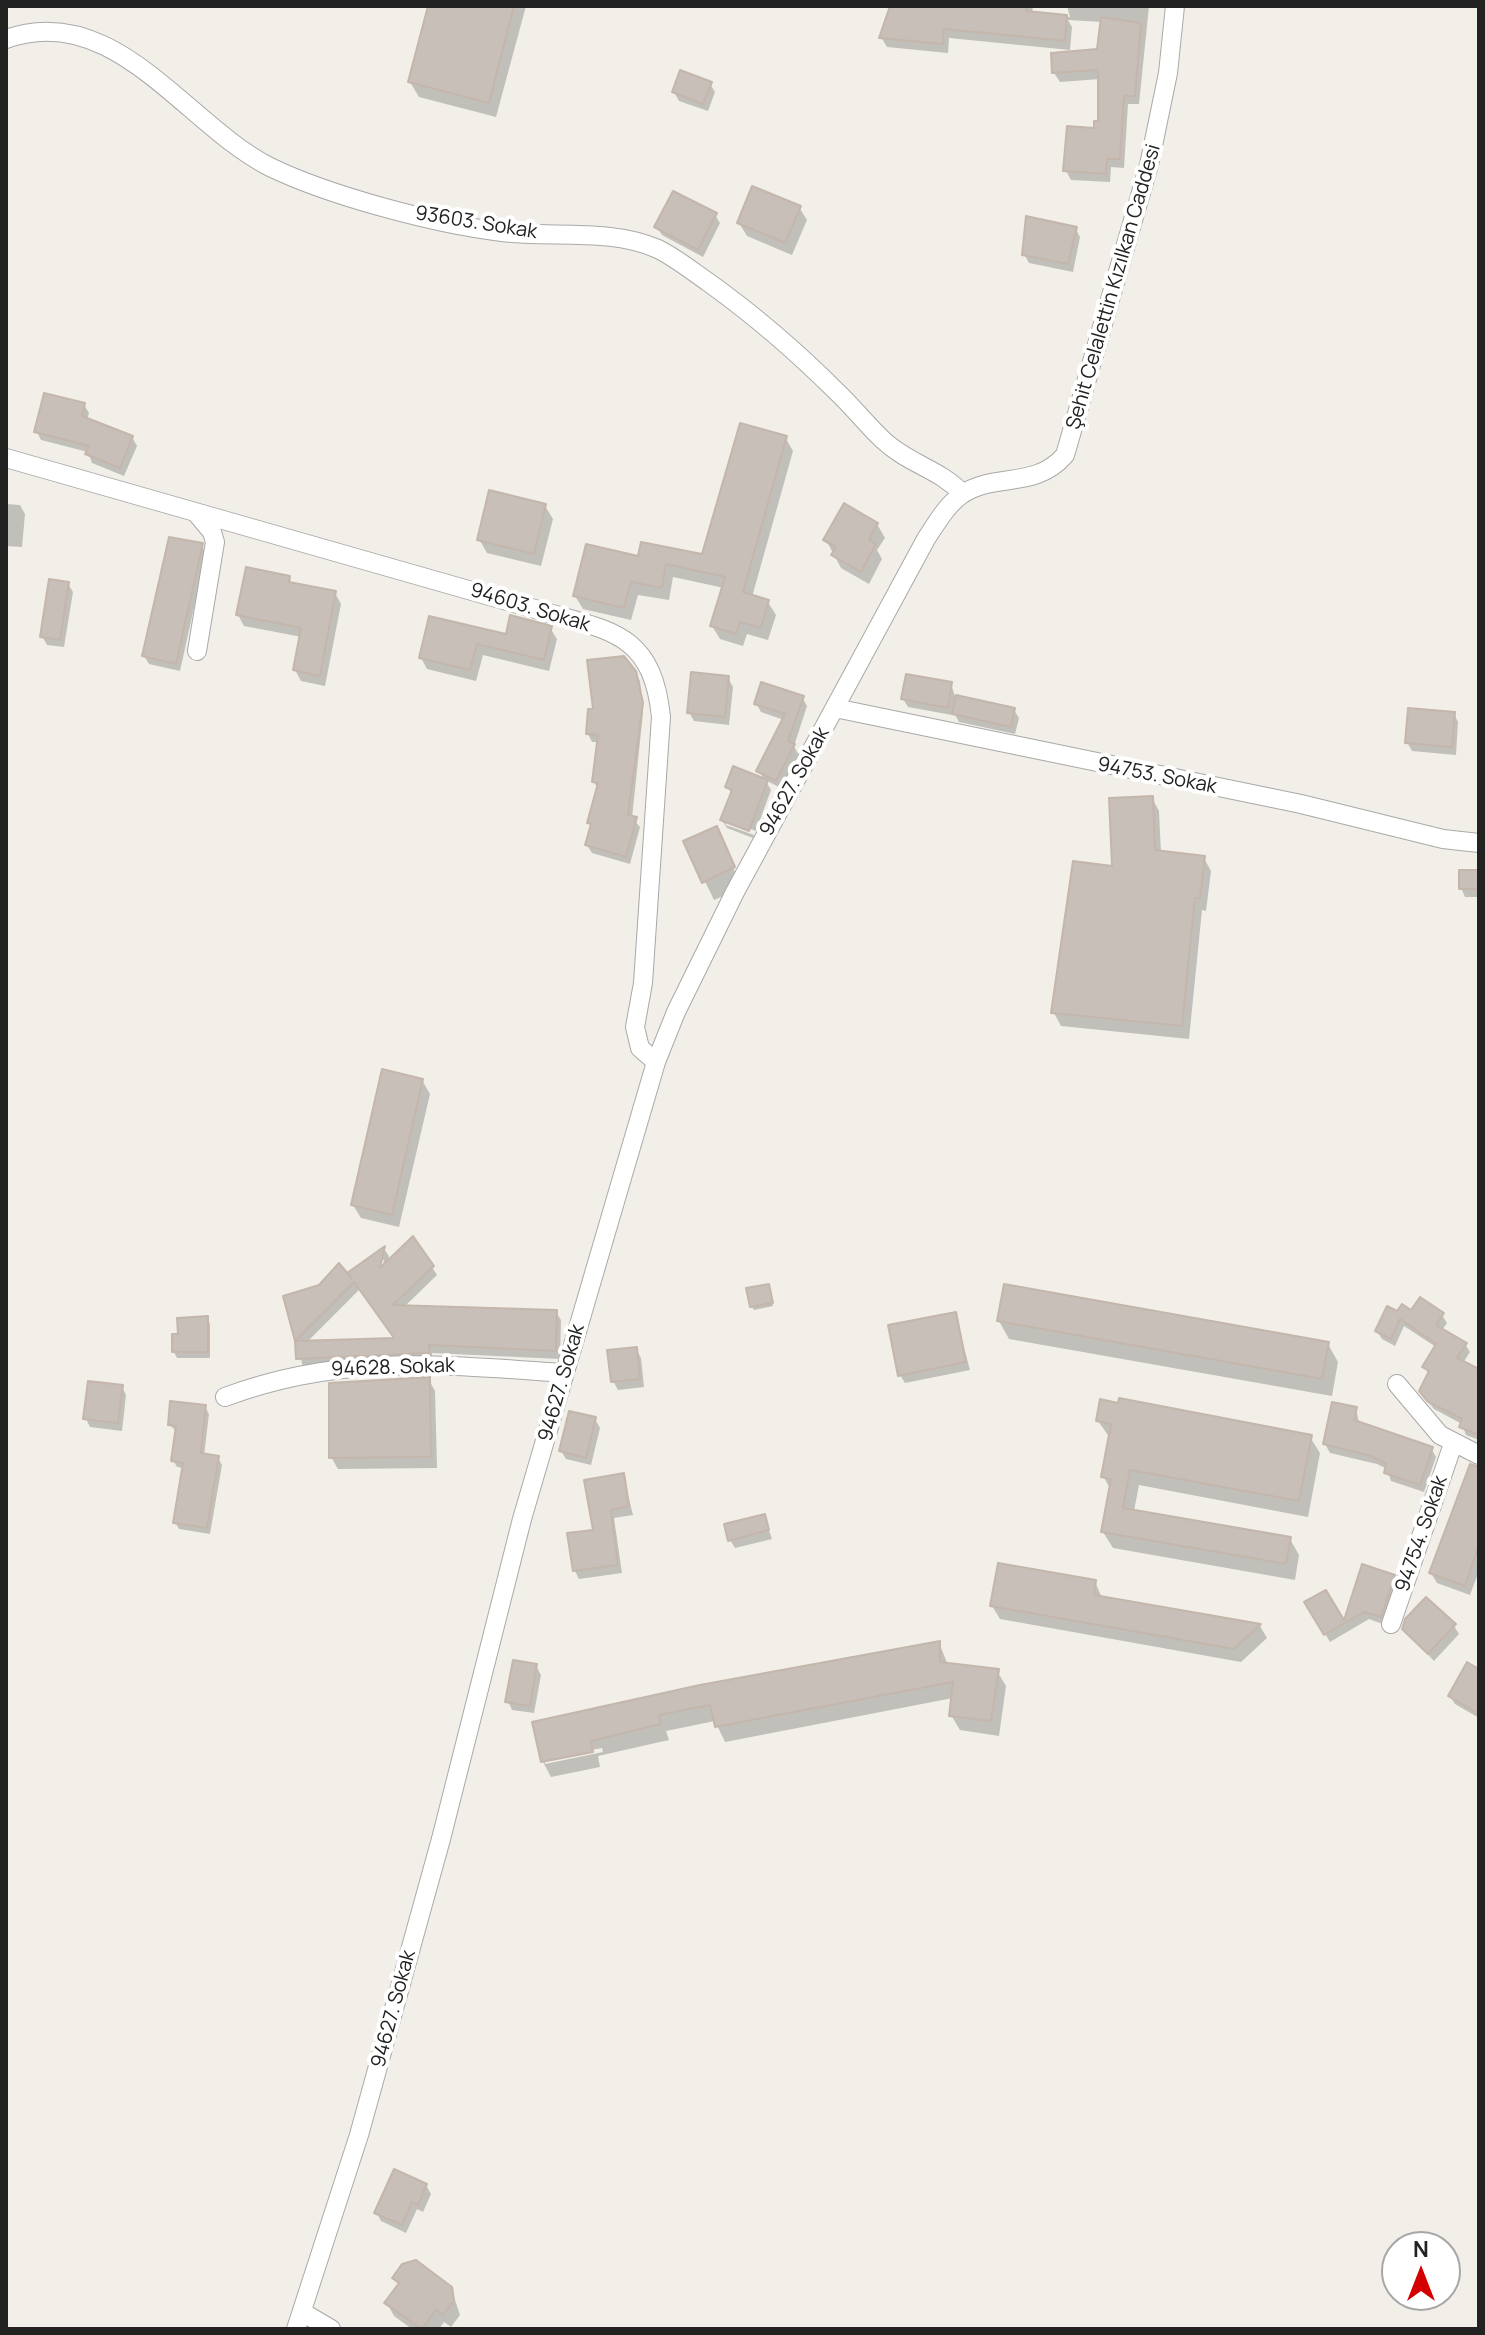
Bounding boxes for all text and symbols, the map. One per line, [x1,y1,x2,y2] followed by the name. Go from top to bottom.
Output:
[1062,142,1166,432] street label: Şehit Celalettin Kızılkan Caddesi
[413,202,539,244] street label: 93603. Sokak
[467,578,593,638] street label: 94603. Sokak
[755,723,835,841] street label: 94627. Sokak
[1095,753,1219,799] street label: 94753. Sokak
[534,1322,590,1444] street label: 94627. Sokak
[331,1354,455,1382] street label: 94628. Sokak
[1391,1473,1453,1595] street label: 94754. Sokak
[367,1948,421,2070] street label: 94627. Sokak
[1381,2231,1461,2311] north arrow
[1413,2234,1429,2264] text: N

